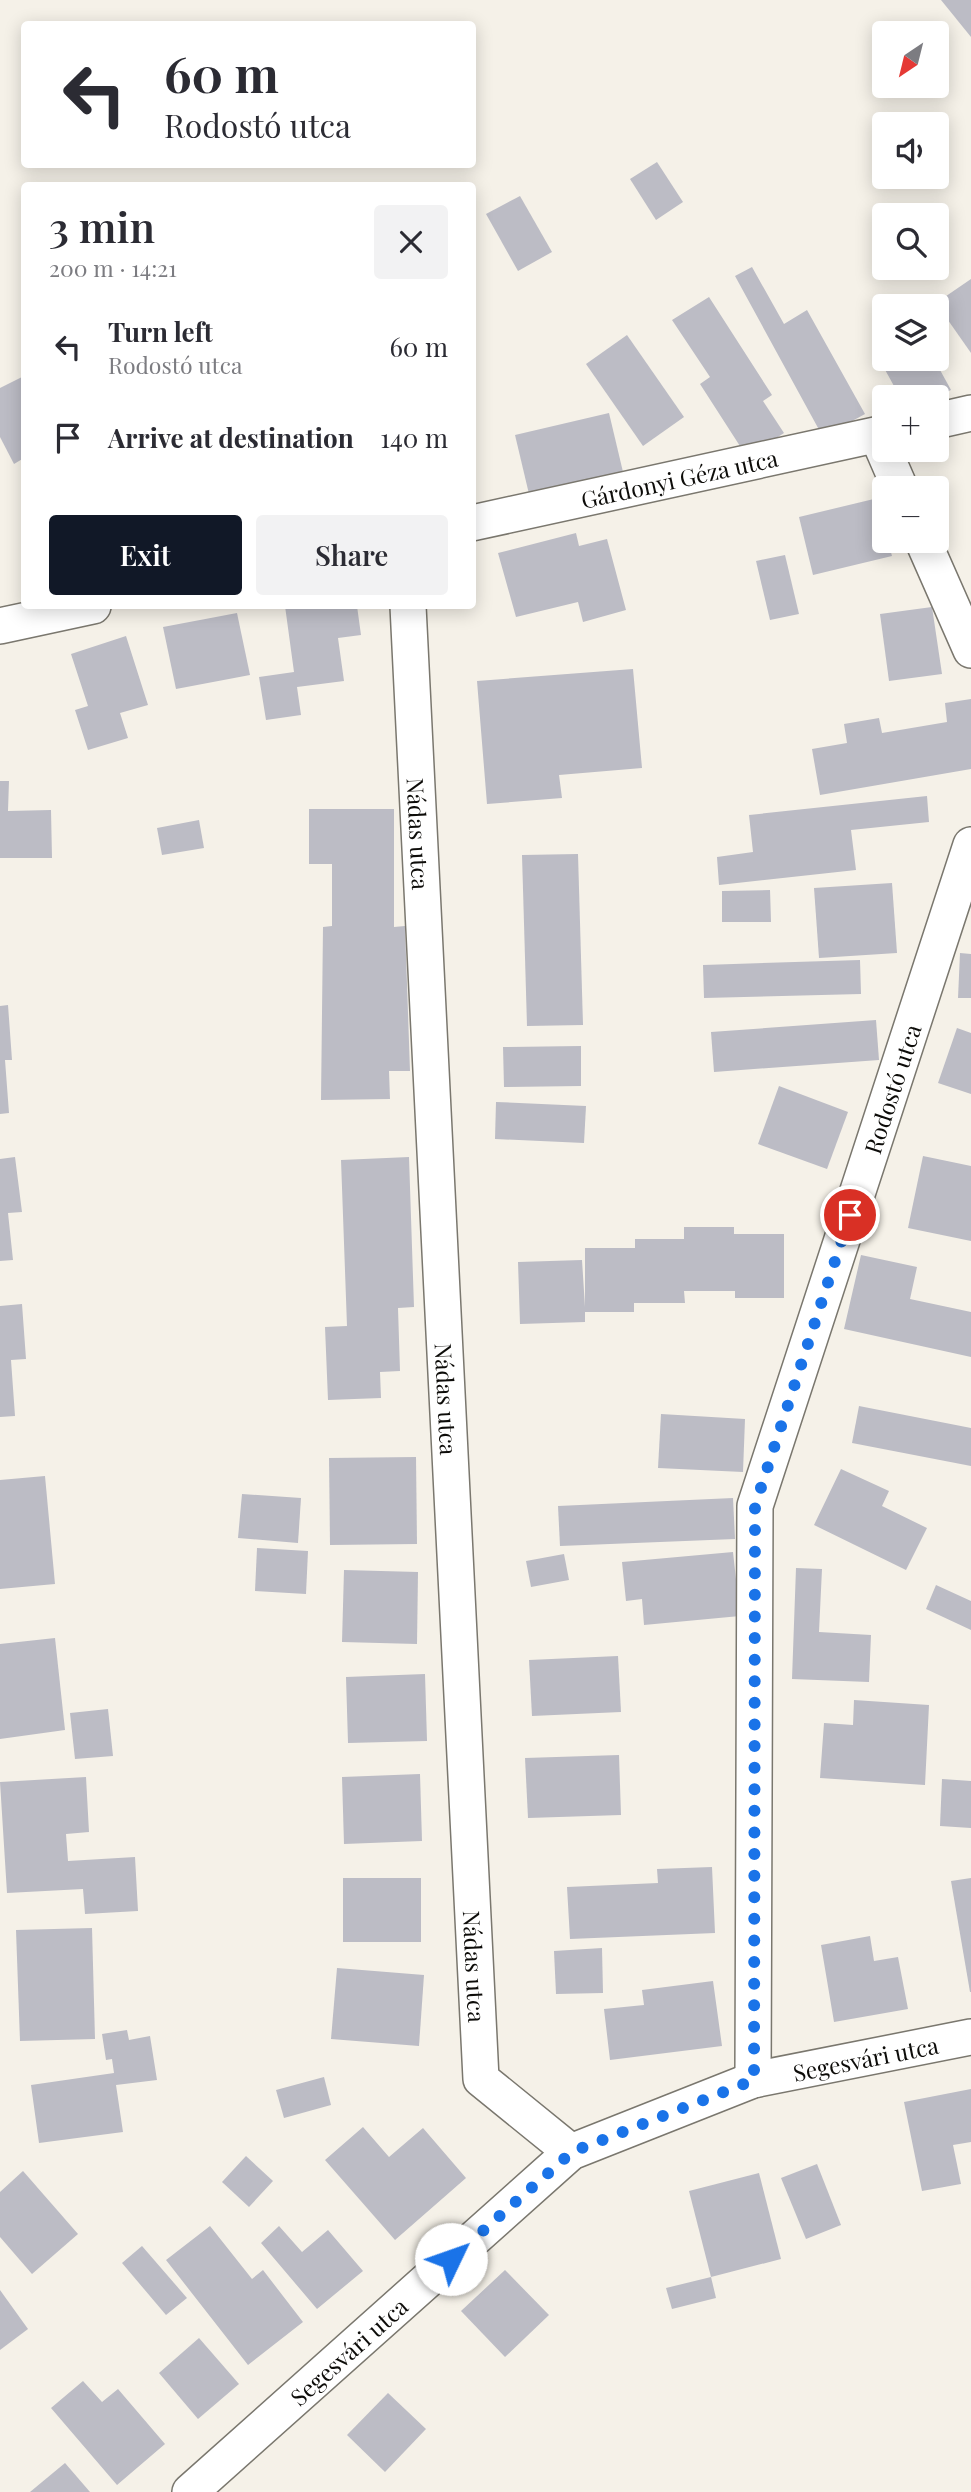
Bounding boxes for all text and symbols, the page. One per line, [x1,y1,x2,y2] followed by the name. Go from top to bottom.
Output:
[872,21,948,98] north arrow
[872,21,949,553] map controls
[164,40,279,105] text: 60 m
[49,49,140,140] icon: left
[164,103,351,146] text: Rodostó utca
[872,112,949,189] button: sound
[49,198,155,254] text: 3 min
[872,203,949,280] button: search
[374,205,448,279] button: close
[49,252,177,283] text: 200 m · 14:21
[872,294,949,371] button: layers
[108,314,213,349] text: Turn left
[49,328,87,366] icon: left
[389,329,448,364] text: 60 m
[108,349,242,380] text: Rodostó utca
[872,385,949,462] button: +
[49,419,87,457] icon: arrive
[108,420,354,455] text: Arrive at destination
[380,420,448,455] text: 140 m
[578,441,781,514] street label: Gárdonyi Géza utca
[872,476,949,553] button: −
[49,515,242,595] button: Exit
[256,515,448,595] button: Share
[401,777,438,891] street label: Nádas utca
[856,1019,927,1157] street label: Rodostó utca
[820,1185,880,1245] pin
[831,1196,869,1234] icon: arrive
[429,1342,466,1456] street label: Nádas utca
[457,1909,494,2024] street label: Nádas utca
[790,2028,941,2087] street label: Segesvári utca
[414,2222,488,2296] position arrow
[283,2290,414,2411] street label: Segesvári utca

